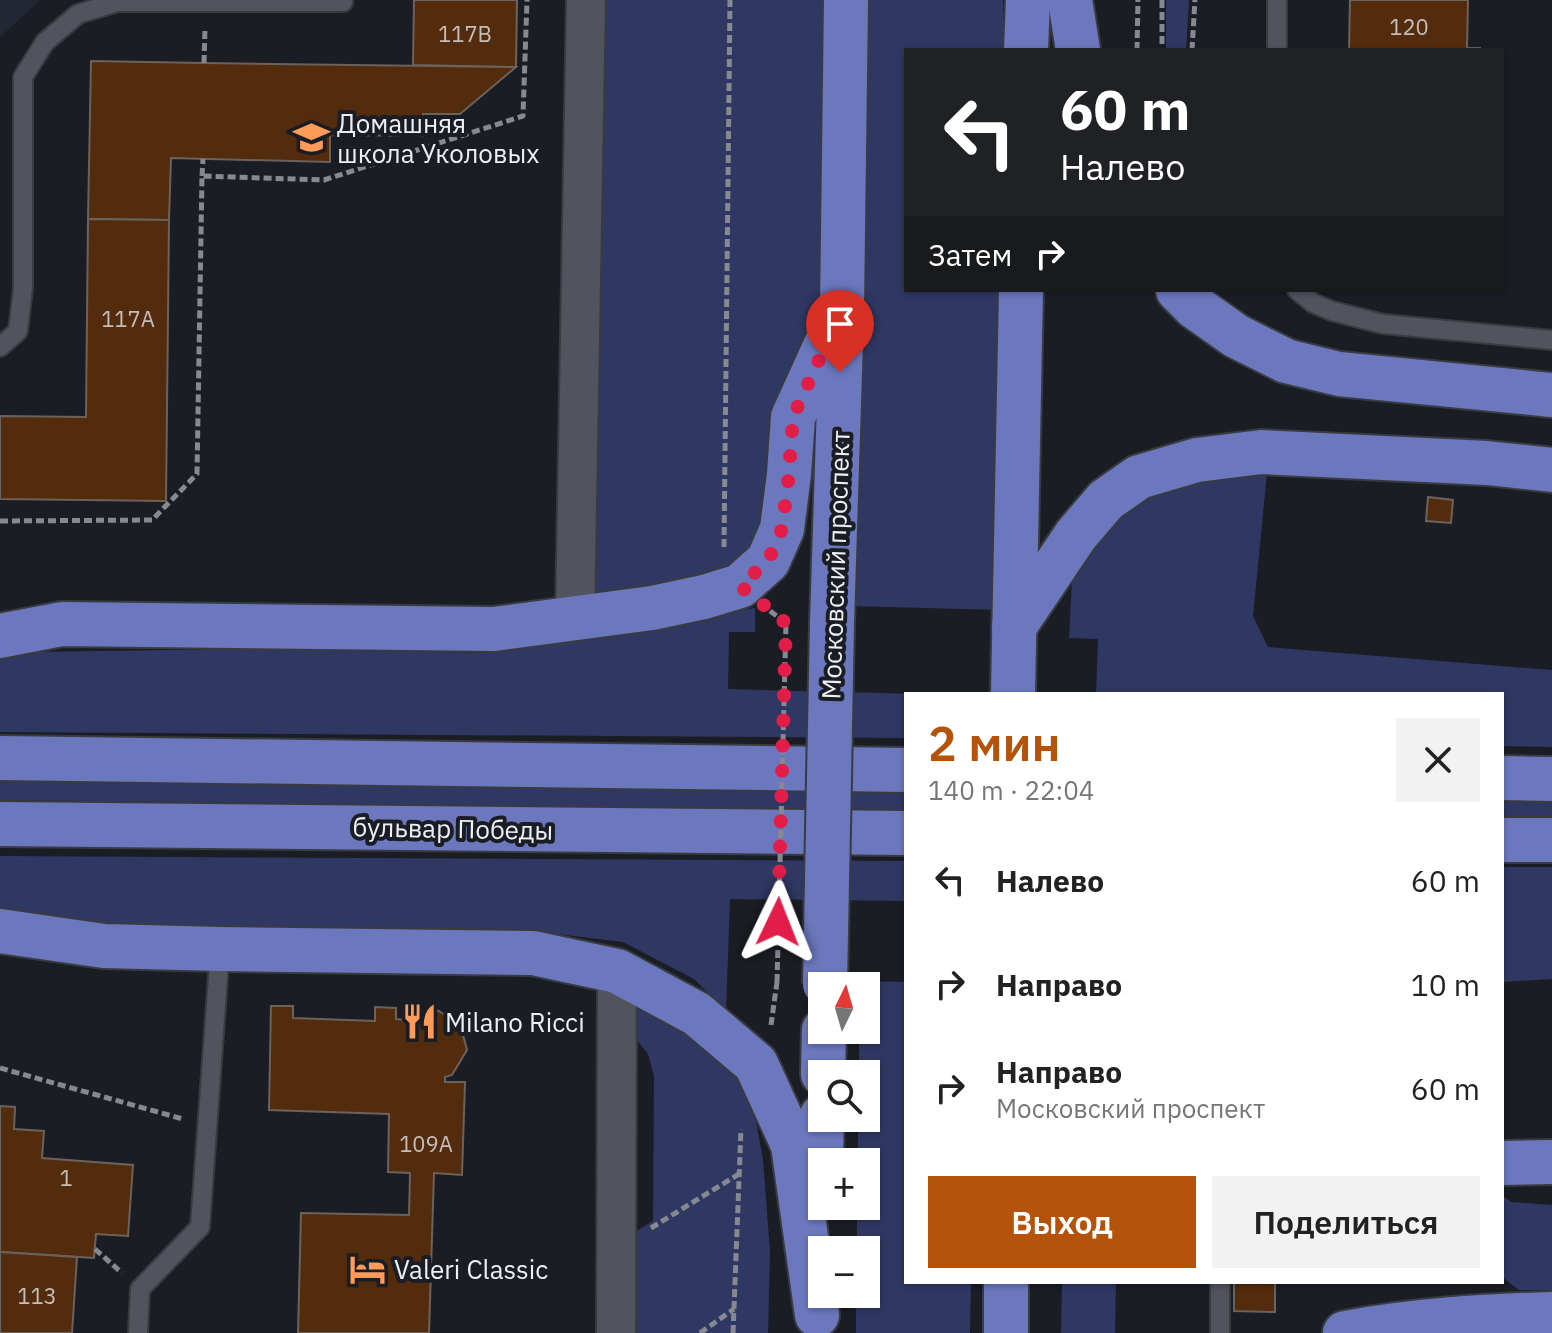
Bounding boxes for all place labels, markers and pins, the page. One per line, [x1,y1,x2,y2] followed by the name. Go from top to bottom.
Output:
[337,106,539,170] place label: Домашняя школа Уколовых
[292,119,330,157] school or university icon: Домашняя школа Уколовых
[806,290,874,372] pin
[400,1003,438,1041] restaurant icon: Milano Ricci
[445,1005,585,1039] place label: Milano Ricci
[349,1250,387,1288] hotel icon: Valeri Classic
[394,1252,548,1286] place label: Valeri Classic

